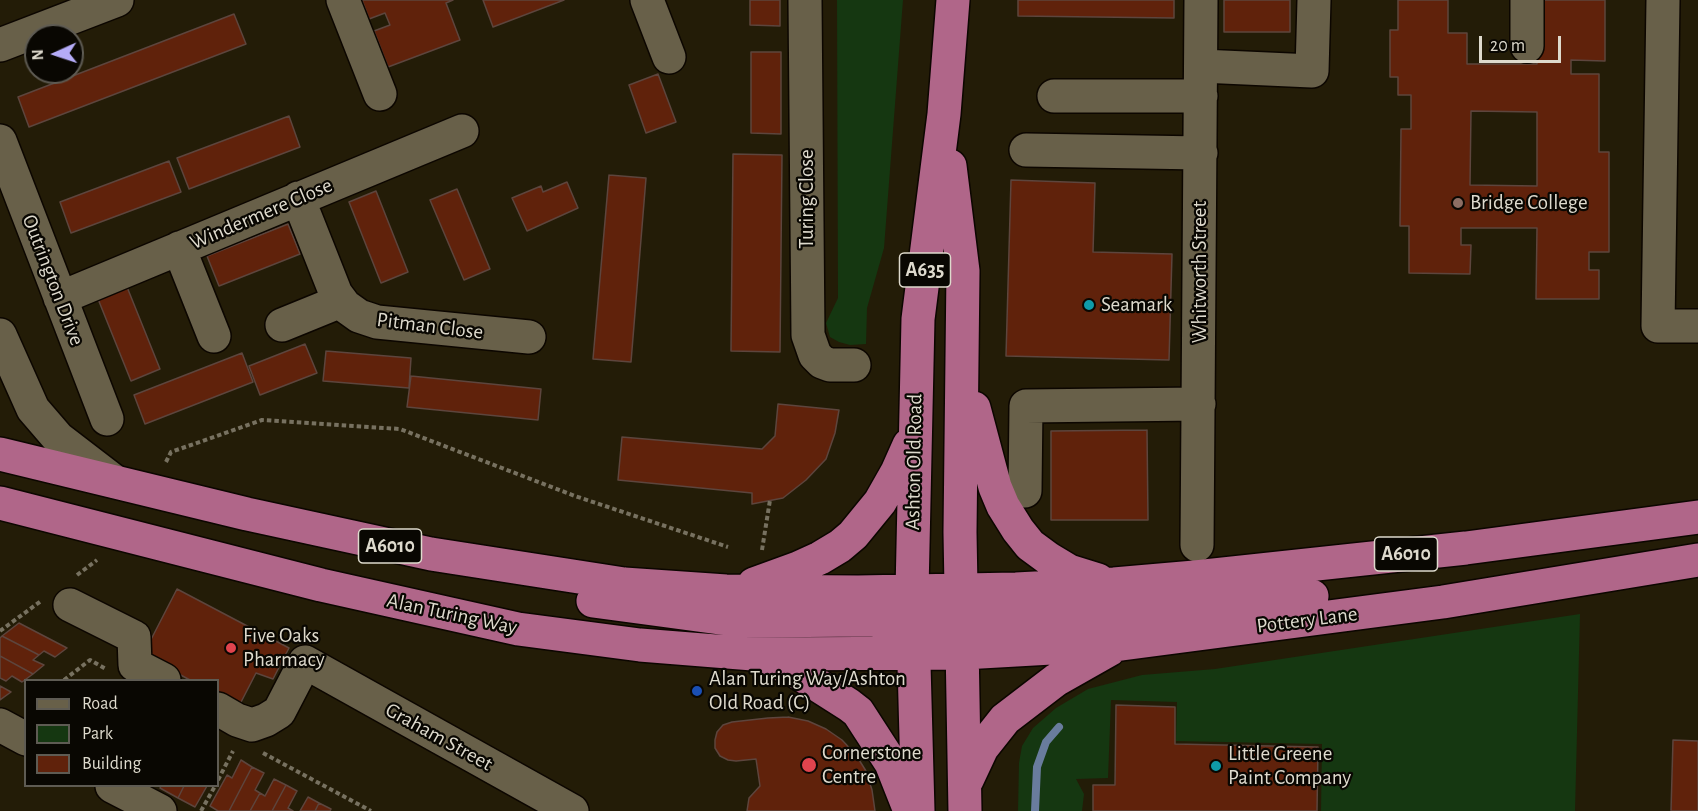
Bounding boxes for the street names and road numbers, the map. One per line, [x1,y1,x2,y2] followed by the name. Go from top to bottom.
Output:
[794,149,820,249] street label: Turing Close
[186,173,336,255] street label: Windermere Close
[1187,201,1213,343] street label: Whitworth Street
[16,211,90,349] street label: Outrington Drive
[900,253,950,287] road number: A635
[375,307,485,345] street label: Pitman Close
[900,394,928,530] street label: Ashton Old Road
[358,529,422,563] road number: A6010
[1374,537,1438,571] road number: A6010
[384,588,520,640] street label: Alan Turing Way
[1255,601,1359,639] street label: Pottery Lane
[381,697,497,777] street label: Graham Street

